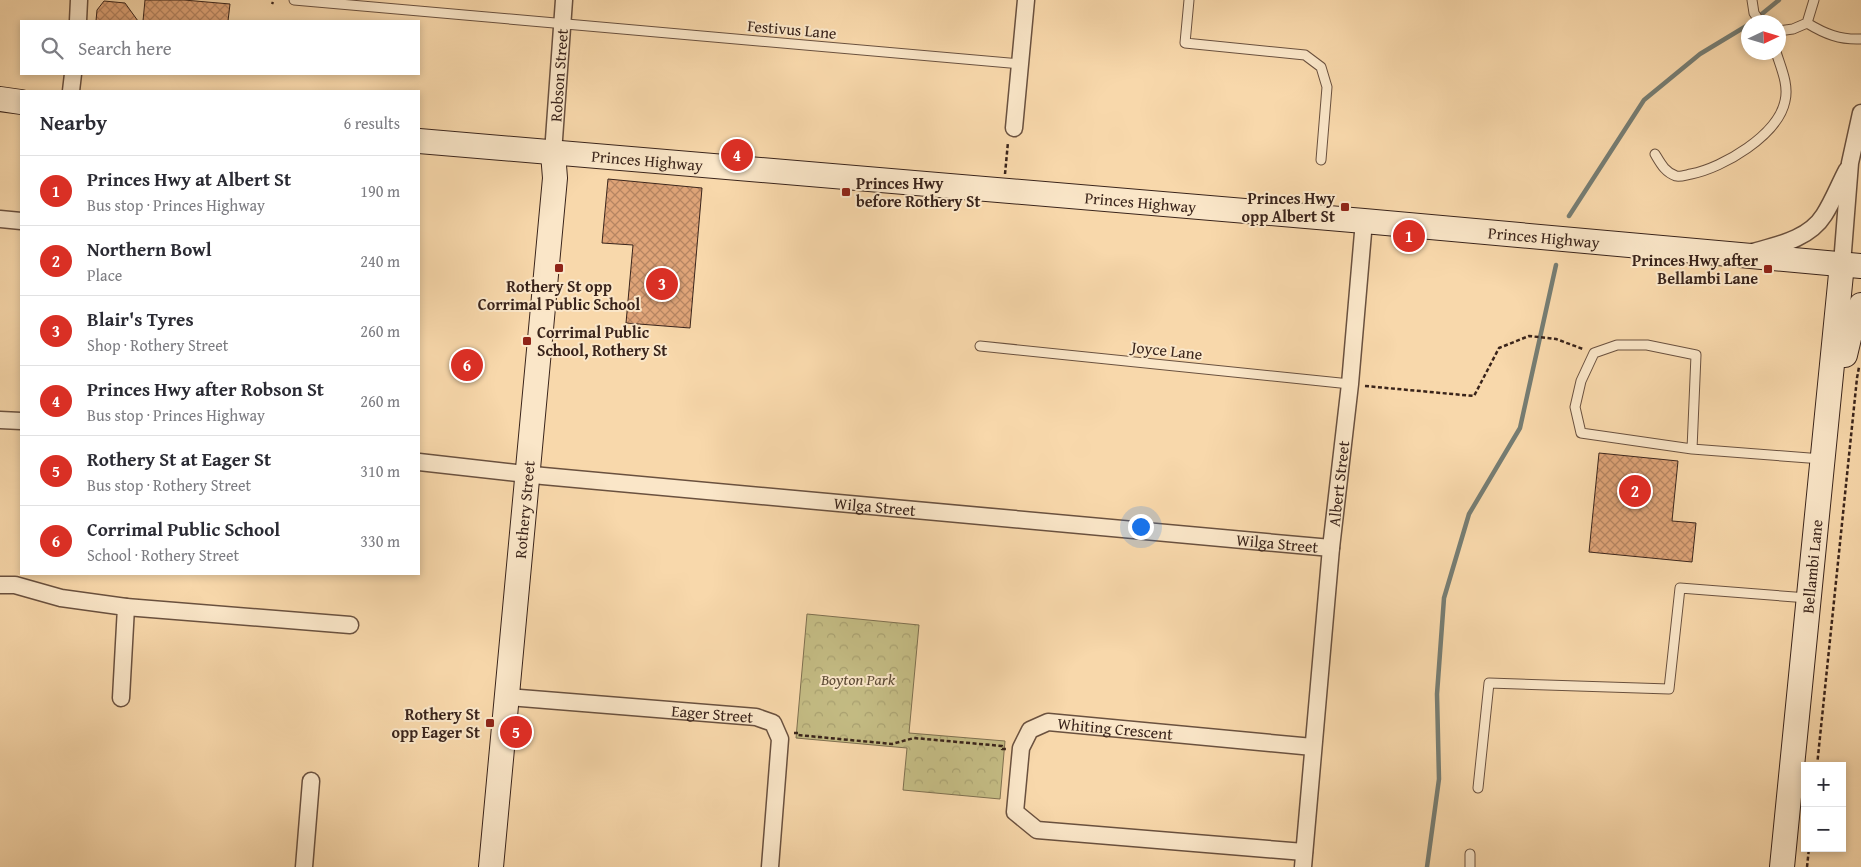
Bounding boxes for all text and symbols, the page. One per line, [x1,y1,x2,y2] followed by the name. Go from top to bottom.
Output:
[746,13,838,45] street label: Festivus Lane
[1741,15,1786,60] north arrow
[20,20,420,75] search box
[543,28,574,123] street label: Robson Street
[38,34,66,62] icon: search
[78,34,172,62] text: Search here
[40,107,107,138] text: Nearby
[343,111,400,135] text: 6 results
[721,136,753,174] pin: 4
[590,144,704,177] street label: Princes Highway
[87,165,291,193] text: Princes Hwy at Albert St
[856,171,981,213] place label: Princes Hwy before Rothery St
[52,179,60,203] text: 1
[360,179,400,203] text: 190 m
[1084,185,1197,219] street label: Princes Highway
[840,186,852,198] marker: Princes Hwy before Rothery St
[1242,186,1336,228] place label: Princes Hwy opp Albert St
[87,193,265,217] text: Bus stop · Princes Highway
[1339,201,1351,213] marker: Princes Hwy opp Albert St
[1393,217,1425,255] pin: 1
[1487,220,1601,254] street label: Princes Highway
[87,235,212,263] text: Northern Bowl
[1632,248,1759,290] place label: Princes Hwy after Bellambi Lane
[52,249,60,273] text: 2
[360,249,400,273] text: 240 m
[553,262,565,274] marker: Rothery St opp Corrimal Public School
[87,263,122,287] text: Place
[1762,263,1774,275] marker: Princes Hwy after Bellambi Lane
[646,265,678,303] pin: 3
[478,274,640,316] place label: Rothery St opp Corrimal Public School
[87,305,194,333] text: Blair's Tyres
[52,319,60,343] text: 3
[360,319,400,343] text: 260 m
[537,320,667,362] place label: Corrimal Public School, Rothery St
[87,333,228,357] text: Shop · Rothery Street
[1128,334,1204,366] street label: Joyce Lane
[521,335,533,347] marker: Corrimal Public School, Rothery St
[451,346,483,384] pin: 6
[87,375,324,403] text: Princes Hwy after Robson St
[52,389,60,413] text: 4
[360,389,400,413] text: 260 m
[87,403,265,427] text: Bus stop · Princes Highway
[1322,439,1355,528] street label: Albert Street
[87,445,271,473] text: Rothery St at Eager St
[52,459,60,483] text: 5
[360,459,400,483] text: 310 m
[508,459,541,560] street label: Rothery Street
[1619,472,1651,510] pin: 2
[87,473,251,497] text: Bus stop · Rothery Street
[833,491,917,522] street label: Wilga Street
[1128,514,1154,540] your location
[87,515,280,543] text: Corrimal Public School
[1795,518,1829,615] street label: Bellambi Lane
[1235,527,1320,559] street label: Wilga Street
[52,529,60,553] text: 6
[360,529,400,553] text: 330 m
[87,543,239,567] text: School · Rothery Street
[820,667,896,691] park label: Boyton Park
[671,698,754,729] street label: Eager Street
[391,702,480,744] place label: Rothery St opp Eager St
[1056,711,1174,746] street label: Whiting Crescent
[500,713,532,751] pin: 5
[484,717,496,729] marker: Rothery St opp Eager St
[1801,762,1846,852] map controls
[1801,762,1846,807] button: +
[1801,807,1846,852] button: −

